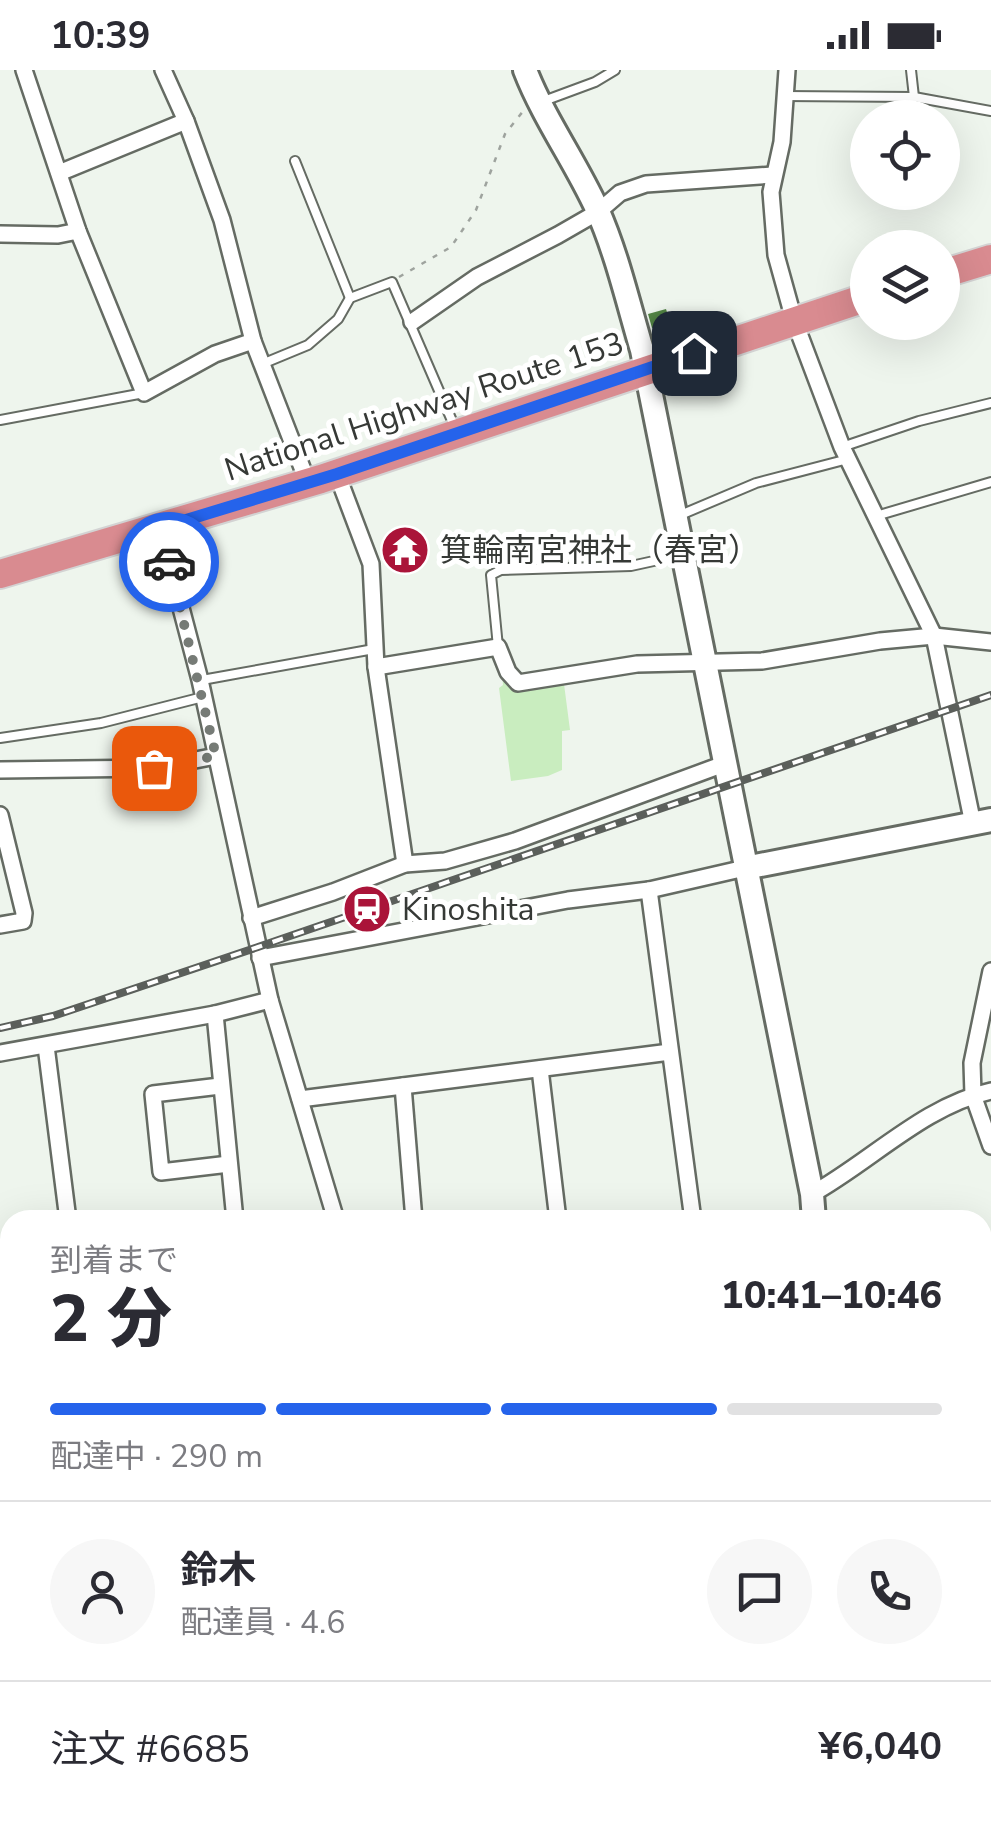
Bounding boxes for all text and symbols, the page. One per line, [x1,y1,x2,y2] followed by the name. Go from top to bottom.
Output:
[50,10,151,61] text: 10:39
[850,100,960,340] map controls
[850,100,960,210] button: locate
[850,230,960,340] button: layers
[652,311,737,396] pin
[219,322,629,491] street label: National Highway Route 153
[667,326,722,381] icon: home
[119,512,219,612] courier
[379,524,431,576] temple icon: 箕輪南宮神社（春宮）
[440,529,760,572] place label: 箕輪南宮神社（春宮）
[142,535,197,590] icon: car
[112,726,197,811] pin
[127,741,182,796] icon: bag
[341,883,393,935] station icon: Kinoshita
[402,888,535,931] place label: Kinoshita
[50,1239,178,1282] text: 到着まで
[721,1270,942,1321] text: 10:41–10:46
[50,1275,172,1364] text: 2 分
[50,1435,263,1478] text: 配達中 · 290 m
[50,1539,155,1644] button: person
[707,1539,812,1644] button: chat
[837,1539,942,1644] button: phone
[180,1545,256,1596] text: 鈴木
[180,1601,345,1644] text: 配達員 · 4.6
[819,1721,942,1772] text: ¥6,040
[50,1724,250,1775] text: 注文 #6685

